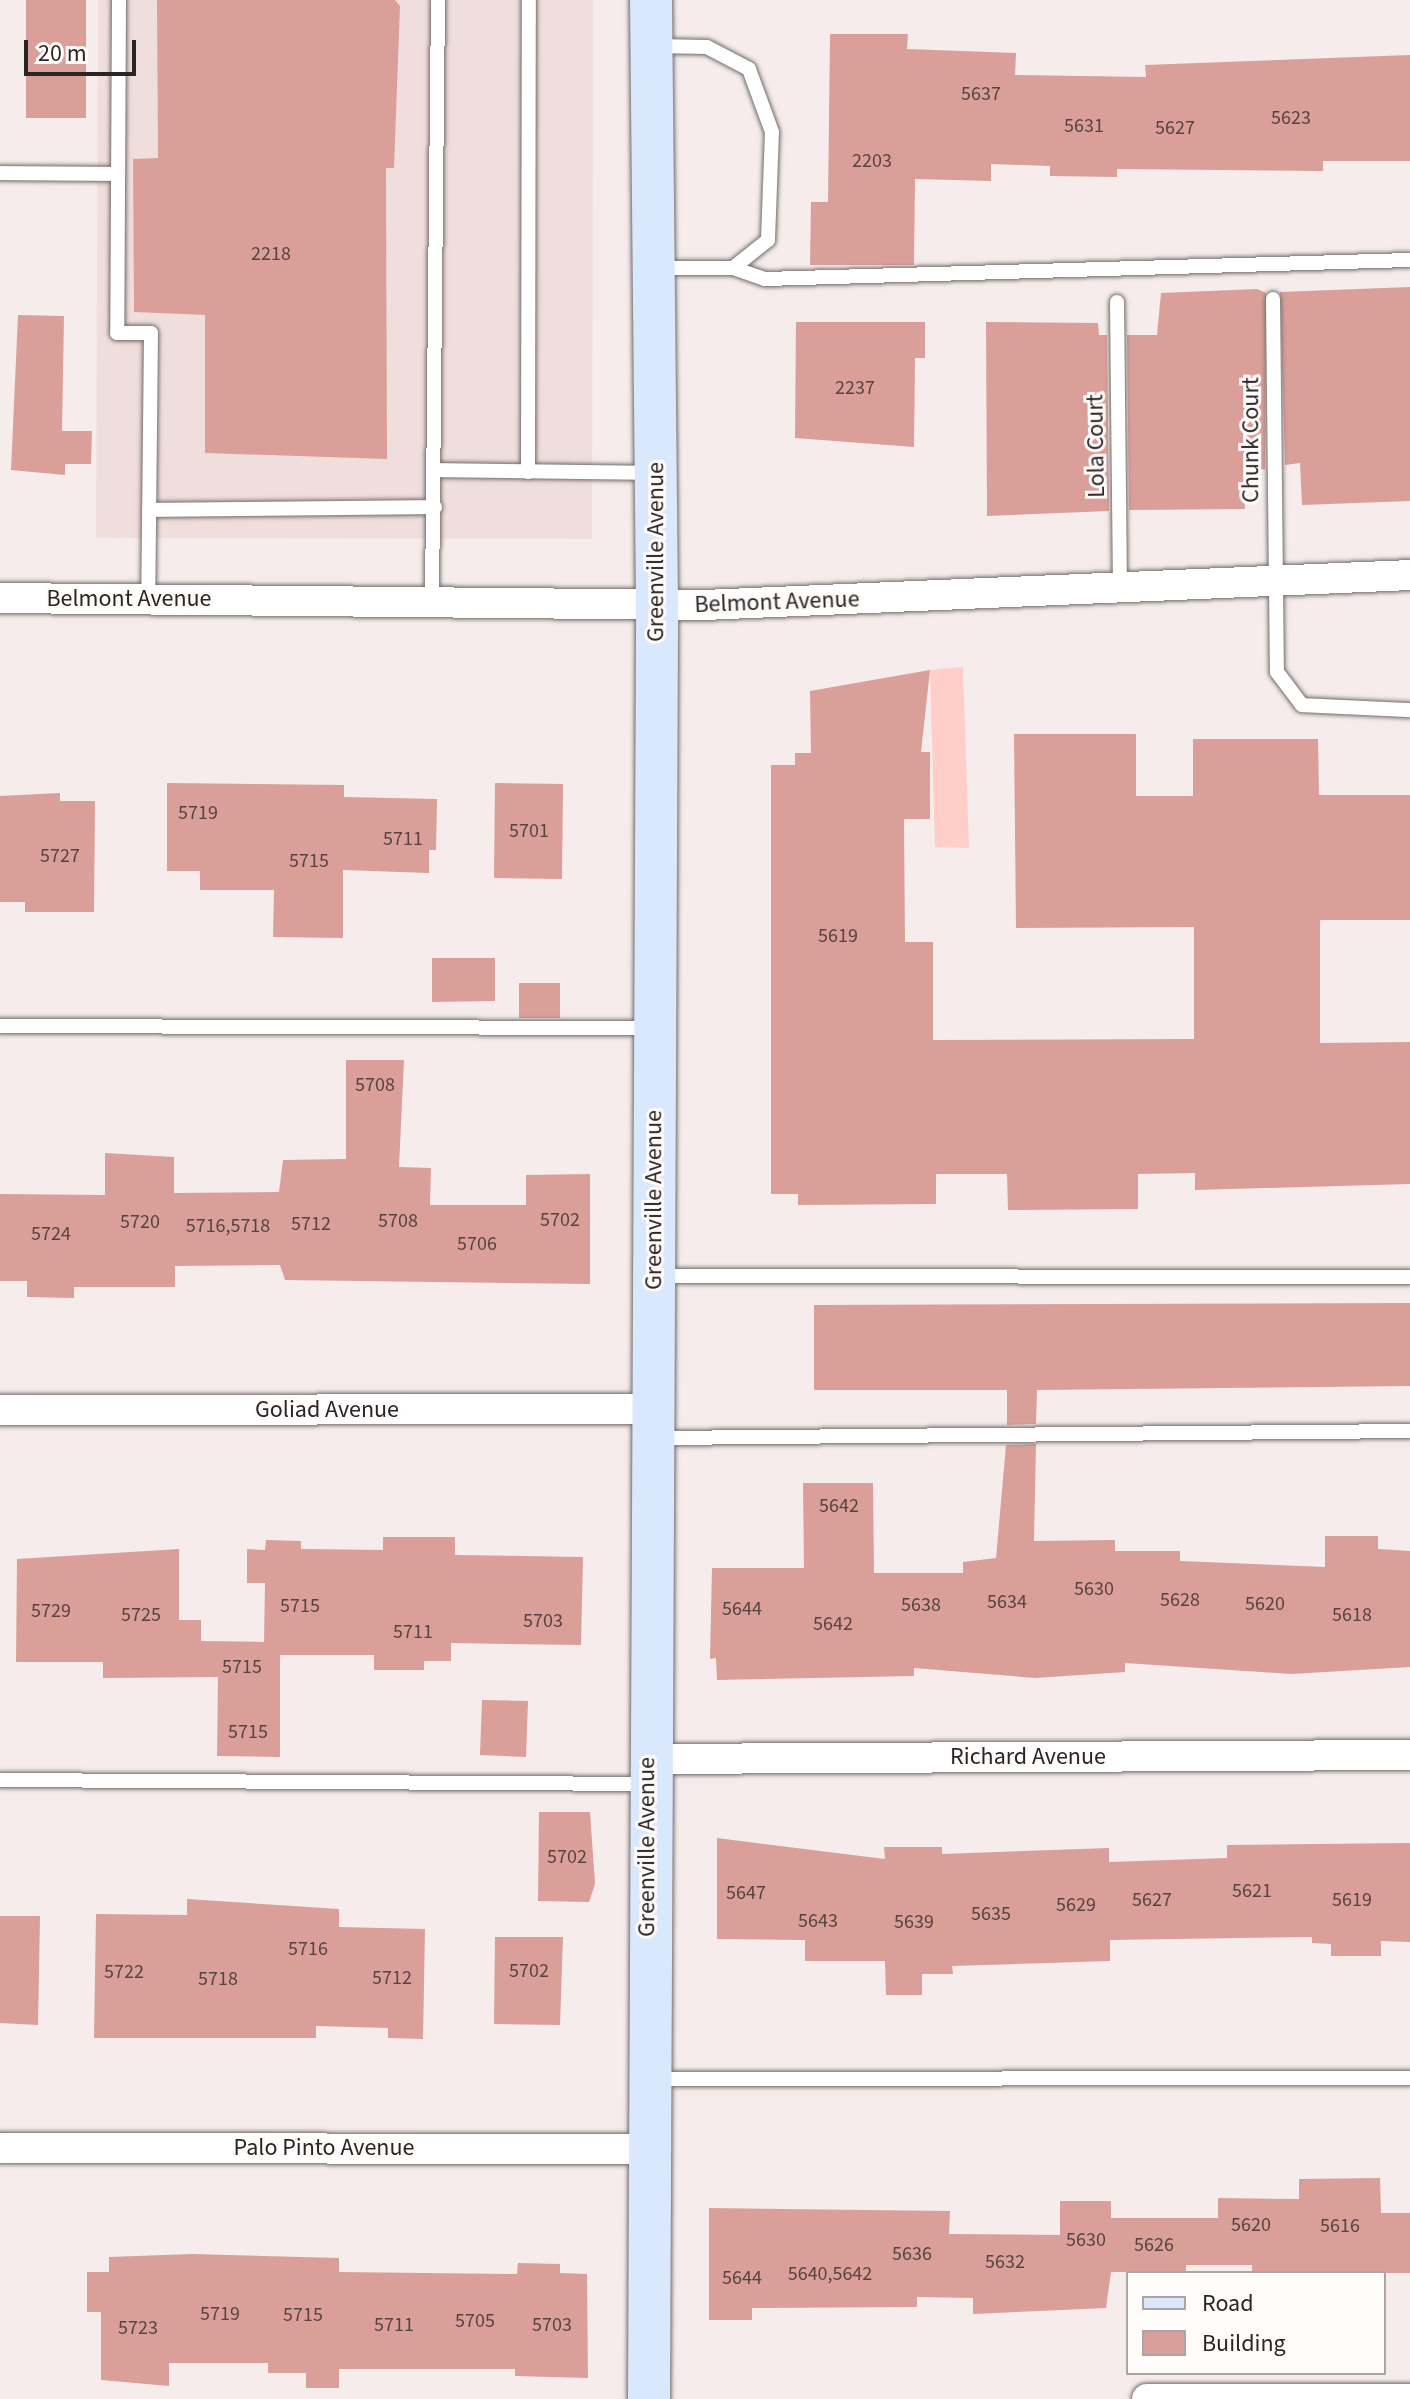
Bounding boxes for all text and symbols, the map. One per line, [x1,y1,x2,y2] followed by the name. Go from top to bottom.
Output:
[28,24,140,74] scale bar
[38,36,87,71] text: 20 m
[961,82,1001,106] house number: 5637
[1271,106,1311,130] house number: 5623
[1064,114,1104,138] house number: 5631
[1155,116,1195,140] house number: 5627
[852,149,892,173] house number: 2203
[251,242,291,266] house number: 2218
[835,376,875,400] house number: 2237
[1237,377,1265,503] street label: Chunk Court
[1081,394,1111,498] street label: Lola Court
[642,462,670,642] street label: Greenville Avenue
[46,585,212,613] street label: Belmont Avenue
[694,585,860,619] street label: Belmont Avenue
[178,801,218,825] house number: 5719
[509,819,549,843] house number: 5701
[383,827,423,851] house number: 5711
[40,844,80,868] house number: 5727
[289,849,329,873] house number: 5715
[818,924,858,948] house number: 5619
[355,1073,395,1097] house number: 5708
[640,1110,668,1290] street label: Greenville Avenue
[540,1208,580,1232] house number: 5702
[378,1209,418,1233] house number: 5708
[120,1210,160,1234] house number: 5720
[291,1212,331,1236] house number: 5712
[186,1214,270,1238] house number: 5716,5718
[31,1222,71,1246] house number: 5724
[457,1232,497,1256] house number: 5706
[255,1396,399,1424] street label: Goliad Avenue
[819,1494,859,1518] house number: 5642
[1074,1577,1114,1601] house number: 5630
[1160,1588,1200,1612] house number: 5628
[987,1590,1027,1614] house number: 5634
[1245,1592,1285,1616] house number: 5620
[901,1593,941,1617] house number: 5638
[280,1594,320,1618] house number: 5715
[722,1597,762,1621] house number: 5644
[31,1599,71,1623] house number: 5729
[121,1603,161,1627] house number: 5725
[1332,1603,1372,1627] house number: 5618
[523,1609,563,1633] house number: 5703
[813,1612,853,1636] house number: 5642
[393,1620,433,1644] house number: 5711
[222,1655,262,1679] house number: 5715
[228,1720,268,1744] house number: 5715
[950,1743,1106,1771] street label: Richard Avenue
[633,1757,661,1937] street label: Greenville Avenue
[547,1845,587,1869] house number: 5702
[1232,1879,1272,1903] house number: 5621
[726,1881,766,1905] house number: 5647
[1132,1888,1172,1912] house number: 5627
[1332,1888,1372,1912] house number: 5619
[1056,1893,1096,1917] house number: 5629
[971,1902,1011,1926] house number: 5635
[798,1909,838,1933] house number: 5643
[894,1910,934,1934] house number: 5639
[288,1937,328,1961] house number: 5716
[509,1959,549,1983] house number: 5702
[104,1960,144,1984] house number: 5722
[372,1966,412,1990] house number: 5712
[198,1967,238,1991] house number: 5718
[234,2134,414,2162] street label: Palo Pinto Avenue
[1231,2213,1271,2237] house number: 5620
[1320,2214,1360,2238] house number: 5616
[1066,2228,1106,2252] house number: 5630
[1134,2233,1174,2257] house number: 5626
[892,2242,932,2266] house number: 5636
[985,2250,1025,2274] house number: 5632
[788,2262,872,2286] house number: 5640,5642
[722,2266,762,2290] house number: 5644
[1126,2271,1386,2375] legend
[1202,2286,1254,2321] text: Road
[200,2302,240,2326] house number: 5719
[283,2303,323,2327] house number: 5715
[455,2309,495,2333] house number: 5705
[374,2313,414,2337] house number: 5711
[532,2313,572,2337] house number: 5703
[118,2316,158,2340] house number: 5723
[1202,2326,1286,2361] text: Building

